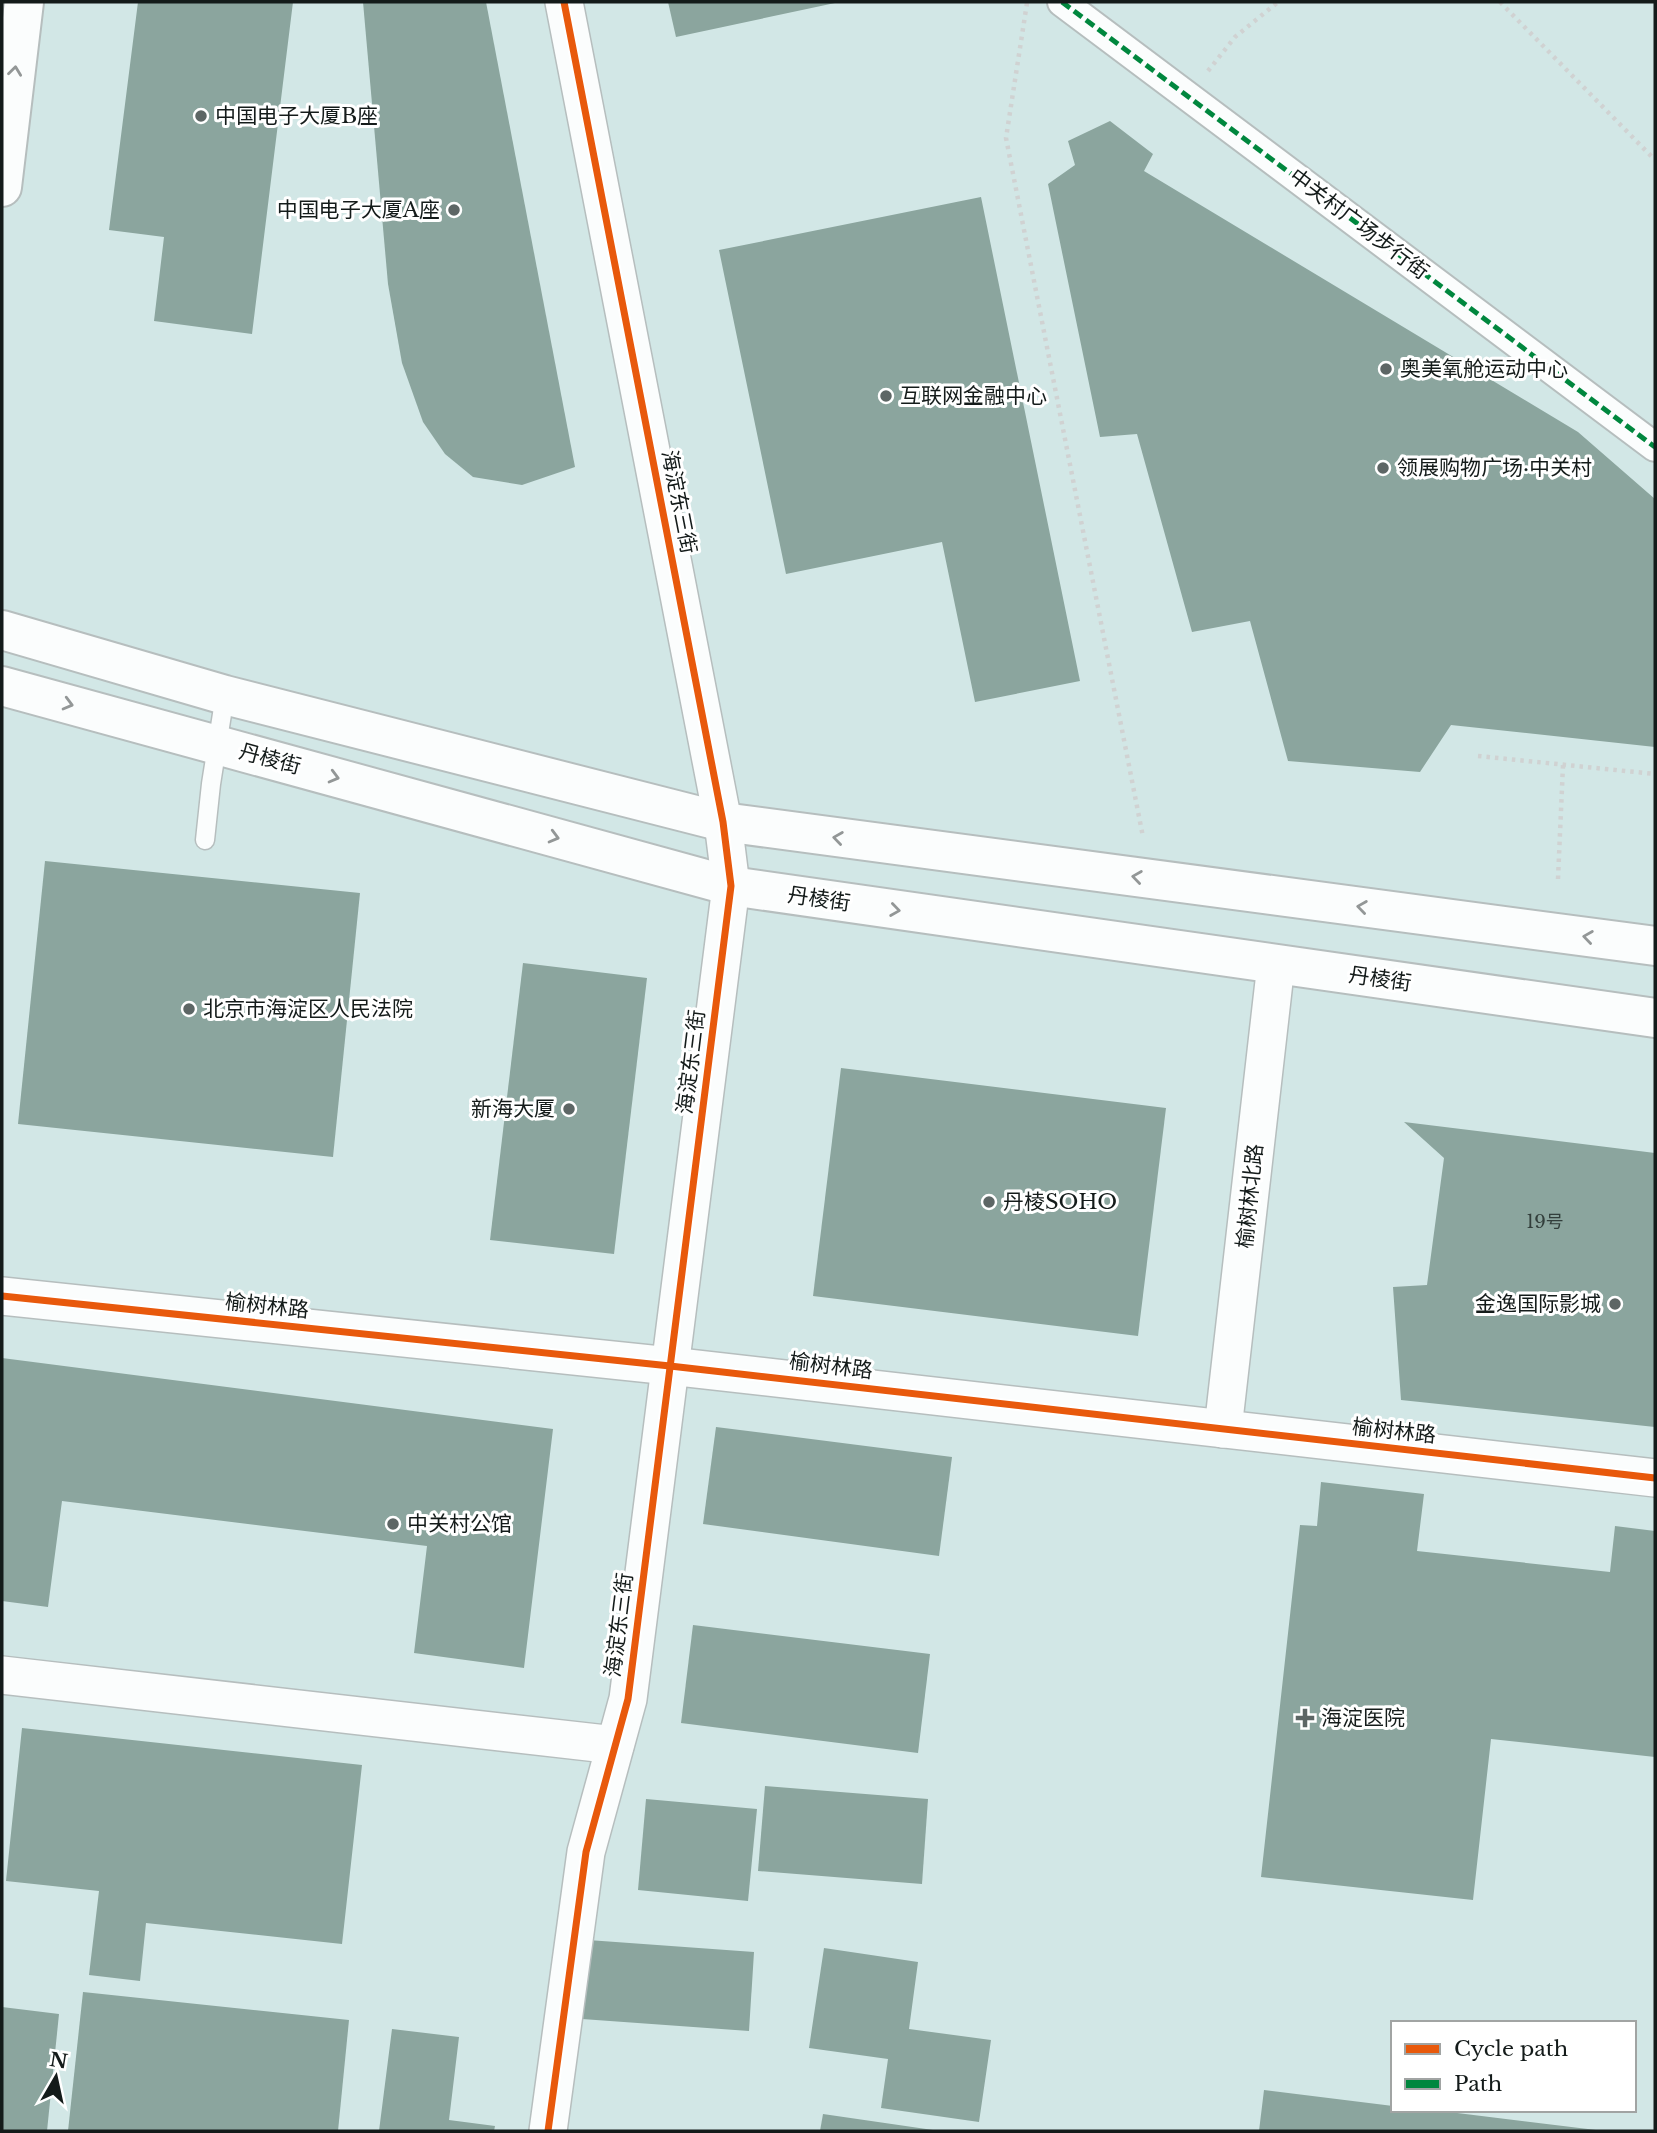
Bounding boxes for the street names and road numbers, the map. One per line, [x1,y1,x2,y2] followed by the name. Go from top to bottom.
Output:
[1284,163,1434,285] street label: 中关村广场步行街
[656,448,702,556] street label: 海淀东三街
[236,738,304,780] street label: 丹棱街
[786,882,852,916] street label: 丹棱街
[1347,962,1413,996] street label: 丹棱街
[672,1008,710,1116] street label: 海淀东三街
[1232,1142,1268,1250] street label: 榆树林北路
[224,1289,310,1323] street label: 榆树林路
[788,1348,874,1384] street label: 榆树林路
[1351,1414,1437,1448] street label: 榆树林路
[600,1571,638,1679] street label: 海淀东三街

